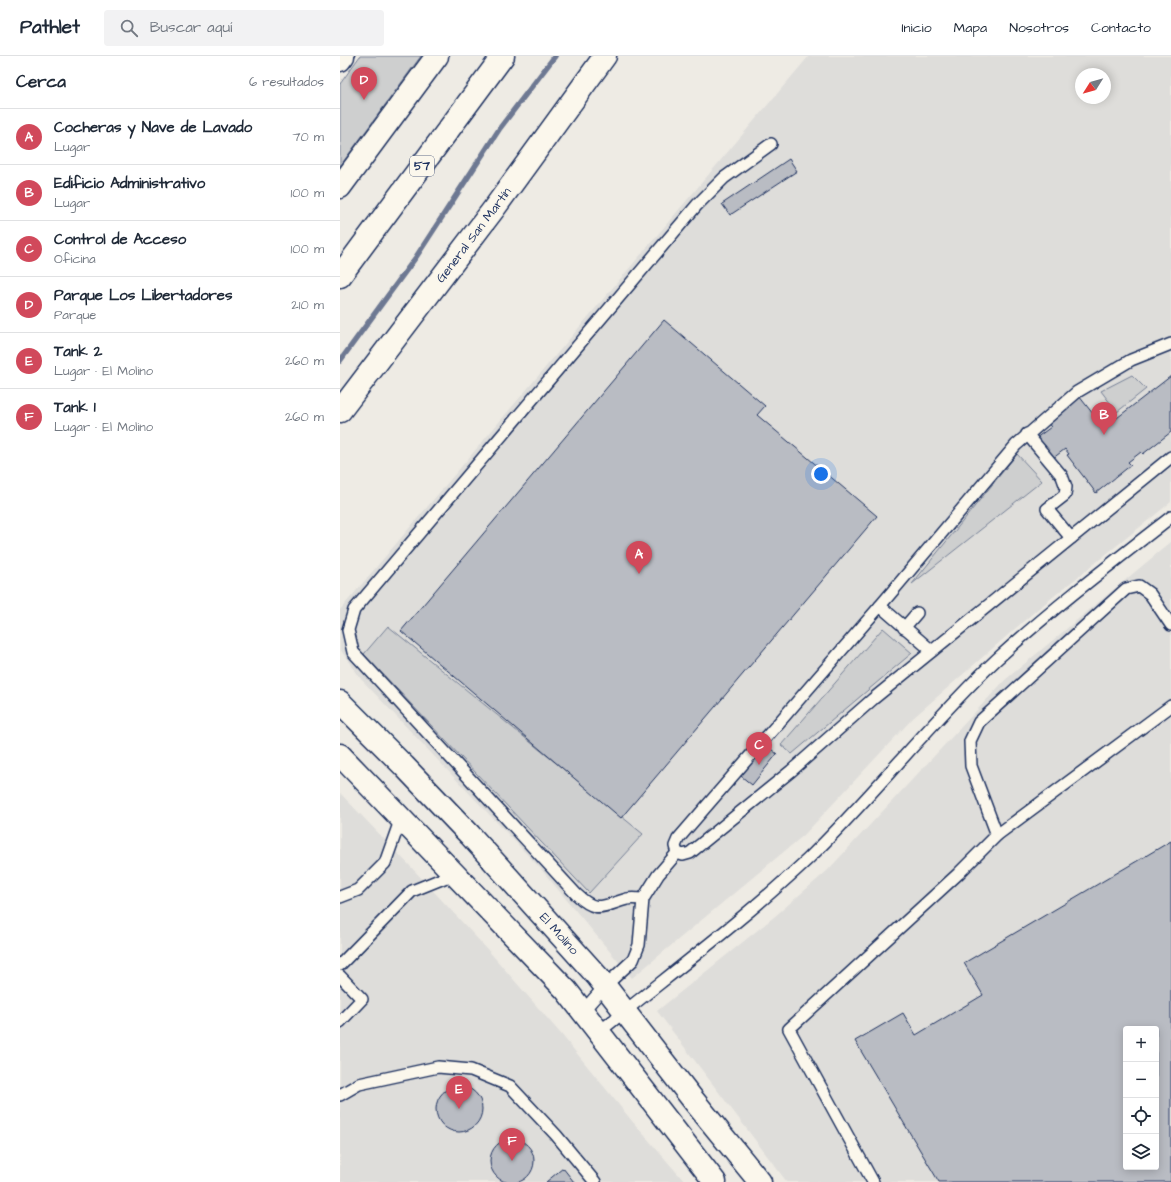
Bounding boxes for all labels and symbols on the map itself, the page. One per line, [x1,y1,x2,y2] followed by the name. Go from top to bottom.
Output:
[351,67,377,100] pin: D
[1075,68,1111,104] north arrow
[410,156,434,176] road number: 57
[432,183,516,287] street label: General San Martín
[1091,402,1117,435] pin: B
[811,464,831,484] your location
[626,541,652,574] pin: A
[746,732,772,765] pin: C
[535,909,583,959] street label: El Molino
[446,1076,472,1109] pin: E
[499,1128,525,1161] pin: F

